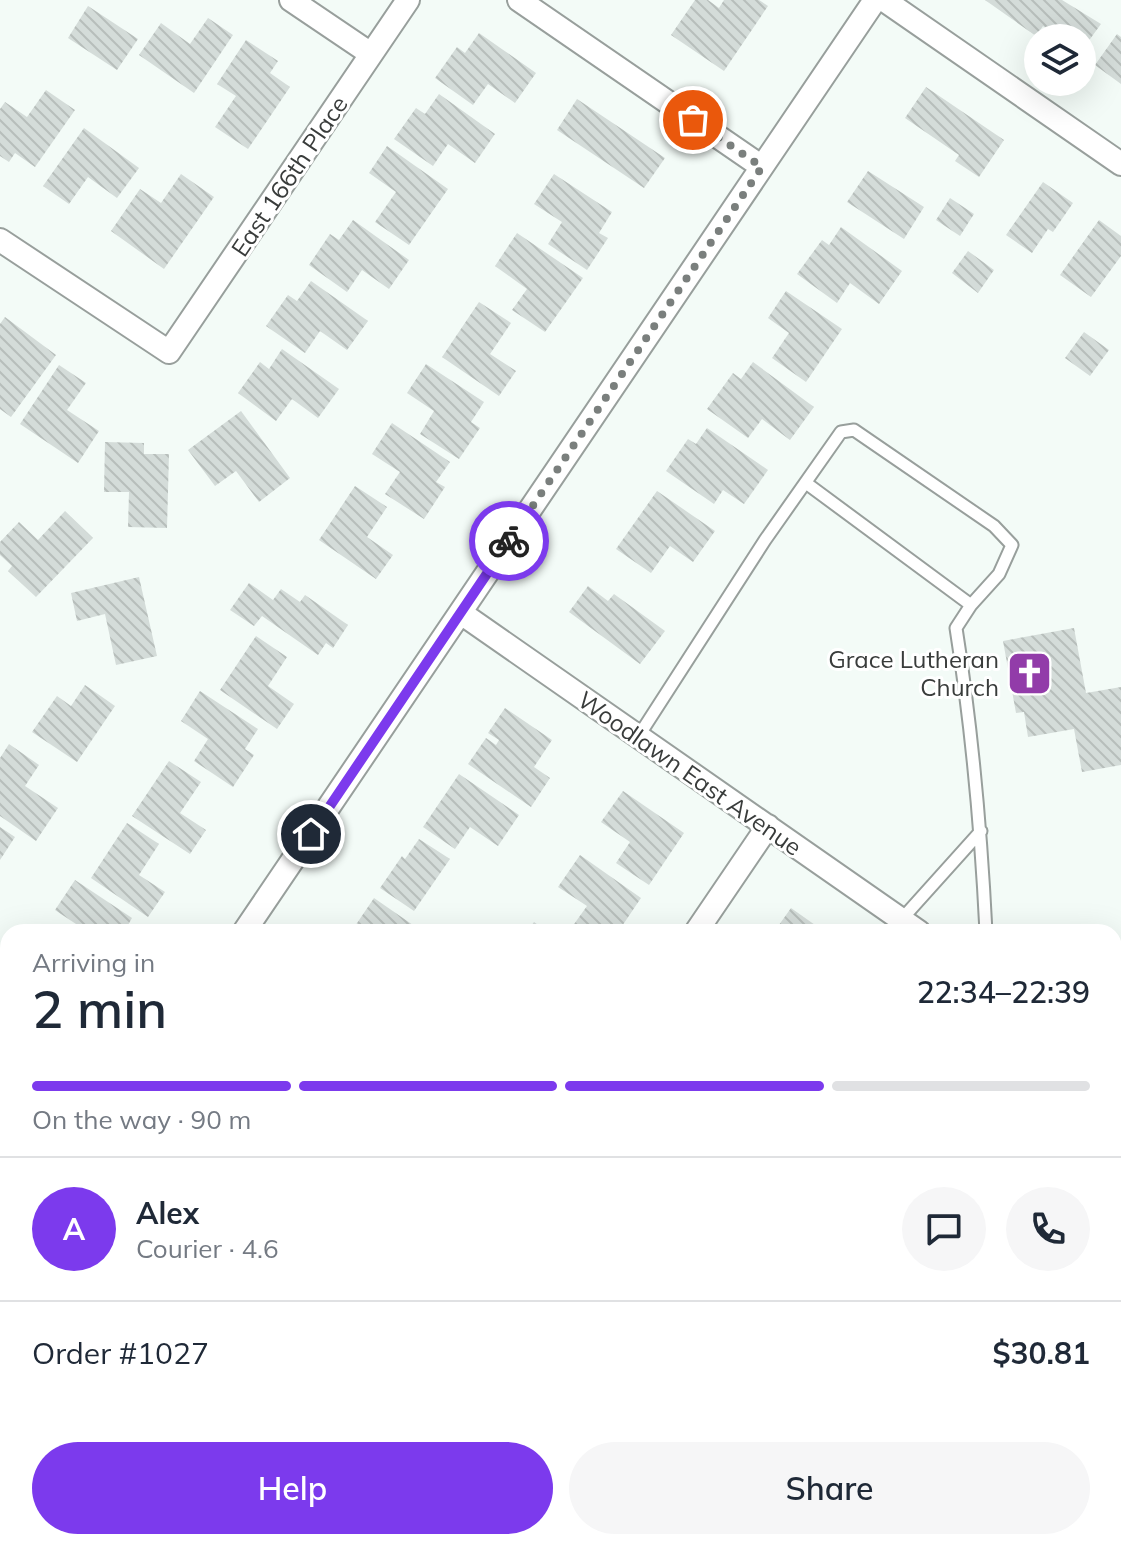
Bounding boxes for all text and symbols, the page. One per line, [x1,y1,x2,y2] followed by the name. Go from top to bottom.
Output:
[1024,24,1096,96] map controls
[1024,24,1096,96] button: layers
[659,86,727,154] pin
[224,90,354,262] street label: East 166th Place
[671,98,715,142] icon: bag
[469,501,549,581] courier
[487,519,531,563] icon: bike
[828,644,999,702] place label: Grace Lutheran Church
[1006,649,1054,697] church icon: Grace Lutheran Church
[572,684,808,862] street label: Woodlawn East Avenue
[277,800,345,868] pin
[289,812,333,856] icon: home
[32,946,155,979] text: Arriving in
[917,973,1090,1011] text: 22:34–22:39
[32,976,167,1041] text: 2 min
[32,1103,251,1136] text: On the way · 90 m
[902,1187,986,1271] button: chat
[1006,1187,1090,1271] button: phone
[136,1194,199,1232] text: Alex
[63,1210,85,1248] text: A
[136,1232,279,1265] text: Courier · 4.6
[32,1334,209,1372] text: Order #1027
[993,1334,1090,1372] text: $30.81
[32,1442,553,1534] button: Help
[569,1442,1090,1534] button: Share

